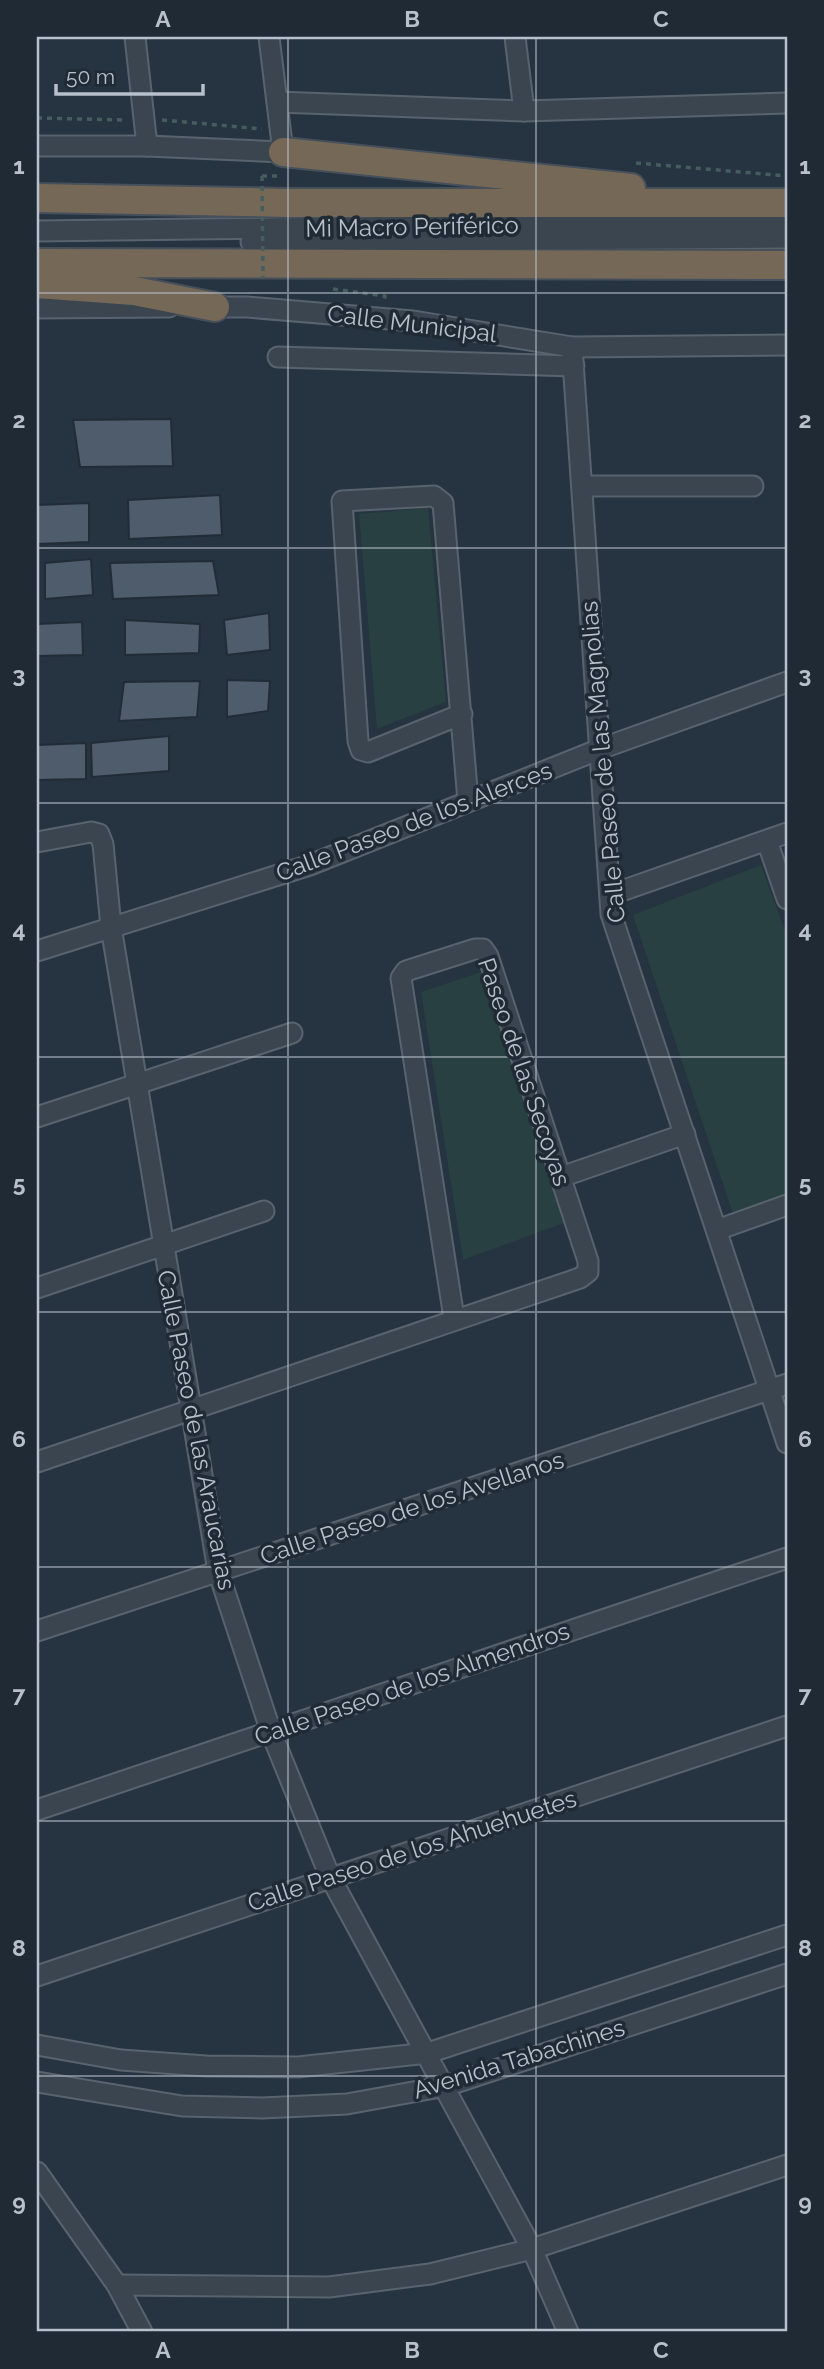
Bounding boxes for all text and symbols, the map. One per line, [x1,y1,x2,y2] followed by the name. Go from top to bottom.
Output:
[155,5,171,32] text: A
[404,5,420,32] text: B
[653,5,669,32] text: C
[56,52,203,96] scale bar
[66,64,115,89] text: 50 m
[13,152,25,179] text: 1
[799,152,811,179] text: 1
[305,210,519,243] street label: Mi Macro Periférico
[326,299,499,348] street label: Calle Municipal
[13,406,25,433] text: 2
[799,406,811,433] text: 2
[574,600,631,924] street label: Calle Paseo de las Magnolias
[13,661,25,688] text: 3
[799,661,811,688] text: 3
[272,755,556,888] street label: Calle Paseo de los Alerces
[12,916,26,943] text: 4
[798,916,812,943] text: 4
[472,954,577,1190] street label: Paseo de las Secoyas
[13,1170,26,1197] text: 5
[799,1170,812,1197] text: 5
[151,1268,242,1592] street label: Calle Paseo de las Araucarias
[12,1425,26,1452] text: 6
[798,1425,812,1452] text: 6
[256,1445,567,1570] street label: Calle Paseo de los Avellanos
[250,1616,573,1751] street label: Calle Paseo de los Almendros
[13,1680,26,1707] text: 7
[799,1680,812,1707] text: 7
[244,1784,580,1917] street label: Calle Paseo de los Ahuehuetes
[12,1934,26,1961] text: 8
[798,1934,812,1961] text: 8
[410,2013,628,2105] street label: Avenida Tabachines
[12,2189,26,2216] text: 9
[798,2189,812,2216] text: 9
[155,2336,171,2363] text: A
[404,2336,420,2363] text: B
[653,2336,669,2363] text: C

